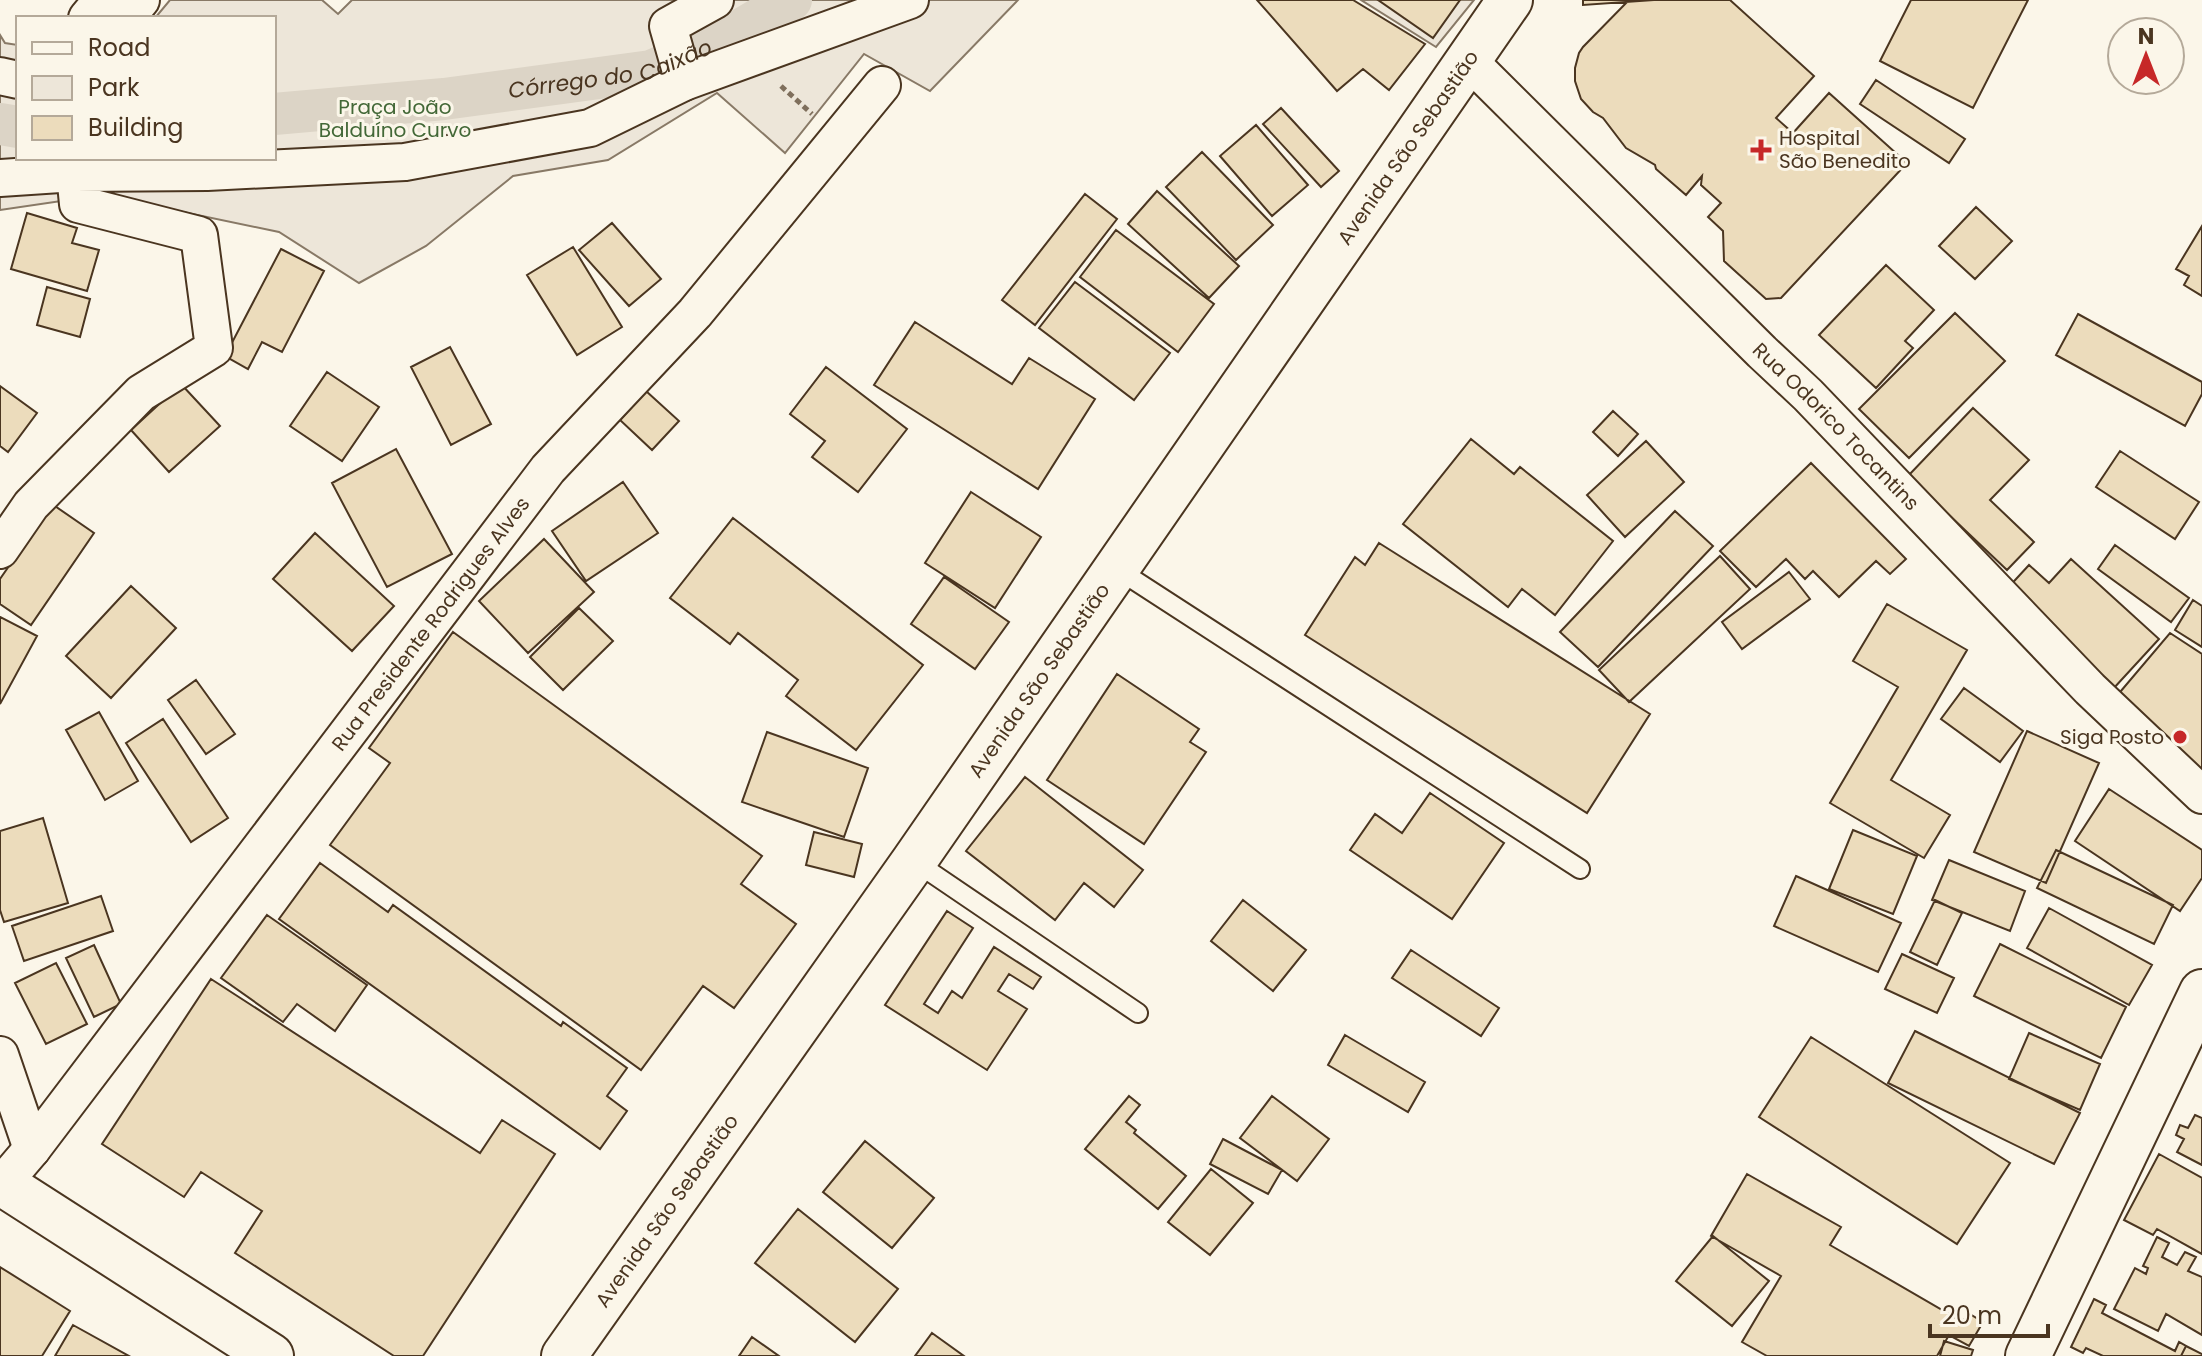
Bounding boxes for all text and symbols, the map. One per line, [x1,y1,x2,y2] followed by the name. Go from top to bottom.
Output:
[16,16,276,160] legend
[2106,16,2186,96] north arrow
[2138,21,2154,52] text: N
[88,31,150,64] text: Road
[506,31,717,106] water label: Córrego do Caixão
[1331,45,1485,250] street label: Avenida São Sebastião
[88,71,140,104] text: Park
[319,93,471,144] park label: Praça João Balduíno Curvo
[88,111,184,144] text: Building
[1779,124,1911,175] place label: Hospital São Benedito
[1750,139,1772,161] marker: Hospital São Benedito
[1746,336,1926,517] street label: Rua Odorico Tocantins
[325,491,536,757] street label: Rua Presidente Rodrigues Alves
[962,577,1116,783] street label: Avenida São Sebastião
[2060,723,2164,751] place label: Siga Posto
[2171,728,2189,746] marker: Siga Posto
[589,1108,745,1313] street label: Avenida São Sebastião
[1930,1288,2048,1338] scale bar
[1942,1299,2002,1332] text: 20 m

